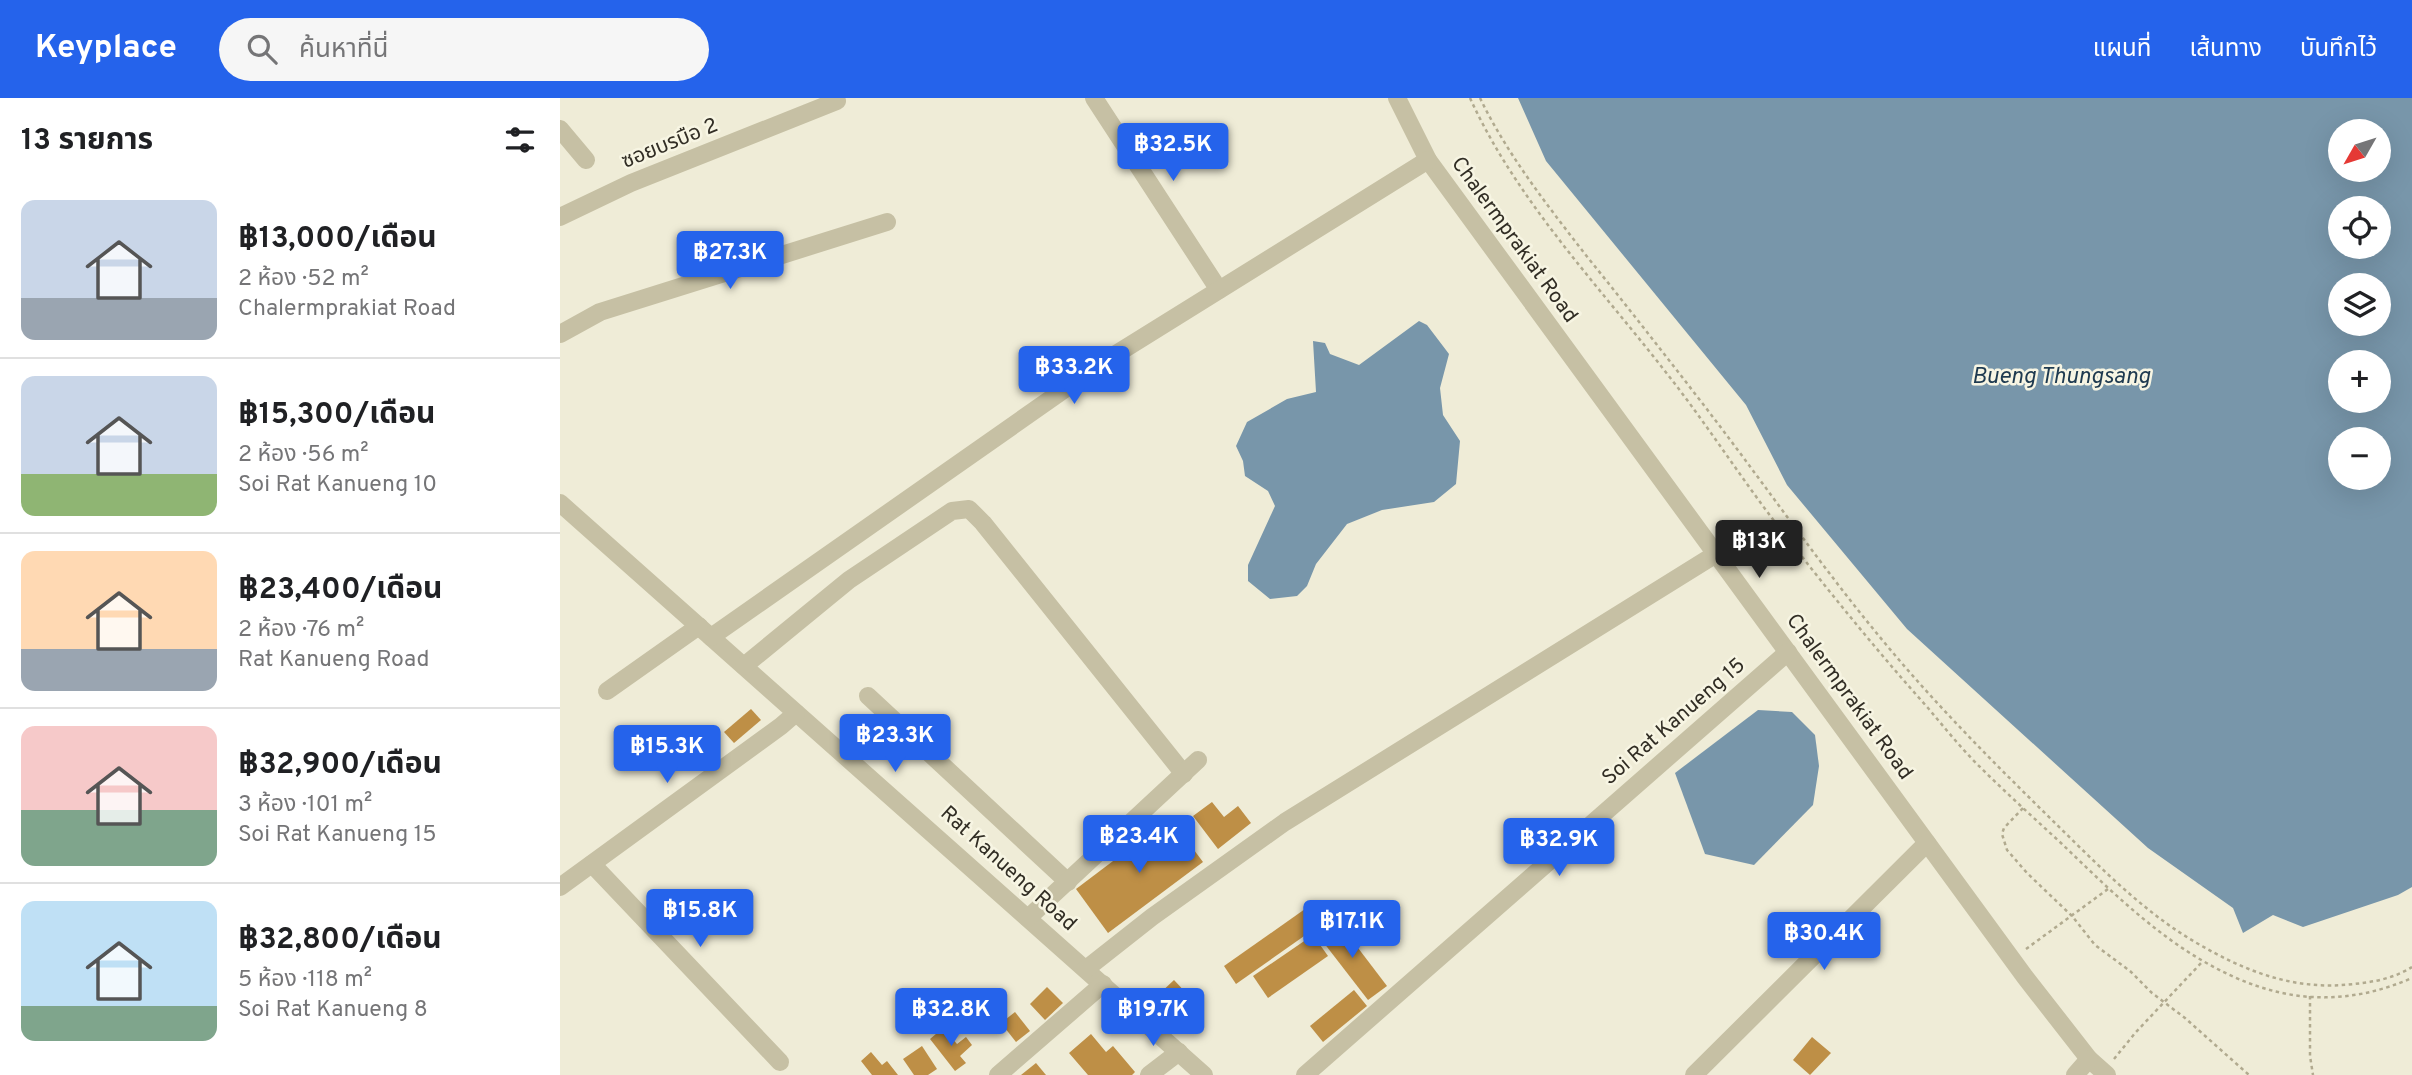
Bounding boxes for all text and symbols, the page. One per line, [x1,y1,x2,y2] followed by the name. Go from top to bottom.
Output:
[219,18,709,81] search box
[35,28,177,70] text: Keyplace
[243,30,281,68] icon: search
[299,34,388,67] text: ค้นหาที่นี่
[2093,35,2151,65] text: แผนที่
[2189,35,2262,65] text: เส้นทาง
[2300,35,2377,65] text: บันทึกไว้
[618,112,722,176] street label: ซอยบรบือ 2
[2328,119,2390,182] north arrow
[2328,119,2391,490] map controls
[501,121,539,159] icon: filters
[21,123,153,160] text: 13 รายการ
[1116,123,1230,183] pin: ฿32.5K
[1133,131,1213,160] text: ฿32.5K
[1445,152,1583,328] street label: Chalermprakiat Road
[2328,196,2391,259] button: locate
[238,221,437,258] text: ฿13,000/เดือน
[77,228,161,312] icon: home
[673,232,787,291] pin: ฿27.3K
[693,239,767,268] text: ฿27.3K
[238,265,369,294] text: 2 ห้อง · 52 m²
[2328,273,2391,336] button: layers
[238,295,456,324] text: Chalermprakiat Road
[1017,346,1131,406] pin: ฿33.2K
[2328,350,2391,413] button: +
[1035,354,1113,383] text: ฿33.2K
[1972,363,2151,392] water label: Bueng Thungsang
[238,397,435,434] text: ฿15,300/เดือน
[77,404,161,488] icon: home
[2328,427,2391,490] button: −
[238,441,369,470] text: 2 ห้อง · 56 m²
[238,471,437,500] text: Soi Rat Kanueng 10
[1718,520,1800,580] pin: ฿13K
[1731,528,1787,557] text: ฿13K
[238,572,442,609] text: ฿23,400/เดือน
[77,579,161,663] icon: home
[1780,609,1918,785] street label: Chalermprakiat Road
[238,616,364,645] text: 2 ห้อง · 76 m²
[238,646,429,675] text: Rat Kanueng Road
[1597,652,1751,792] street label: Soi Rat Kanueng 15
[838,714,952,774] pin: ฿23.3K
[856,722,934,751] text: ฿23.3K
[610,726,724,785] pin: ฿15.3K
[630,733,704,762] text: ฿15.3K
[238,747,442,784] text: ฿32,900/เดือน
[77,754,161,838] icon: home
[238,791,372,820] text: 3 ห้อง · 101 m²
[934,800,1082,938] street label: Rat Kanueng Road
[1082,816,1196,875] pin: ฿23.4K
[1502,818,1616,878] pin: ฿32.9K
[238,821,437,850] text: Soi Rat Kanueng 15
[1099,823,1179,852] text: ฿23.4K
[1519,826,1599,855] text: ฿32.9K
[643,890,757,949] pin: ฿15.8K
[662,897,738,926] text: ฿15.8K
[1295,900,1409,960] pin: ฿17.1K
[1319,908,1385,937] text: ฿17.1K
[1767,912,1881,972] pin: ฿30.4K
[1783,920,1865,949] text: ฿30.4K
[238,922,442,959] text: ฿32,800/เดือน
[77,929,161,1013] icon: home
[238,966,372,995] text: 5 ห้อง · 118 m²
[894,988,1008,1048] pin: ฿32.8K
[1096,988,1210,1048] pin: ฿19.7K
[238,996,428,1025] text: Soi Rat Kanueng 8
[911,996,991,1025] text: ฿32.8K
[1117,996,1189,1025] text: ฿19.7K

